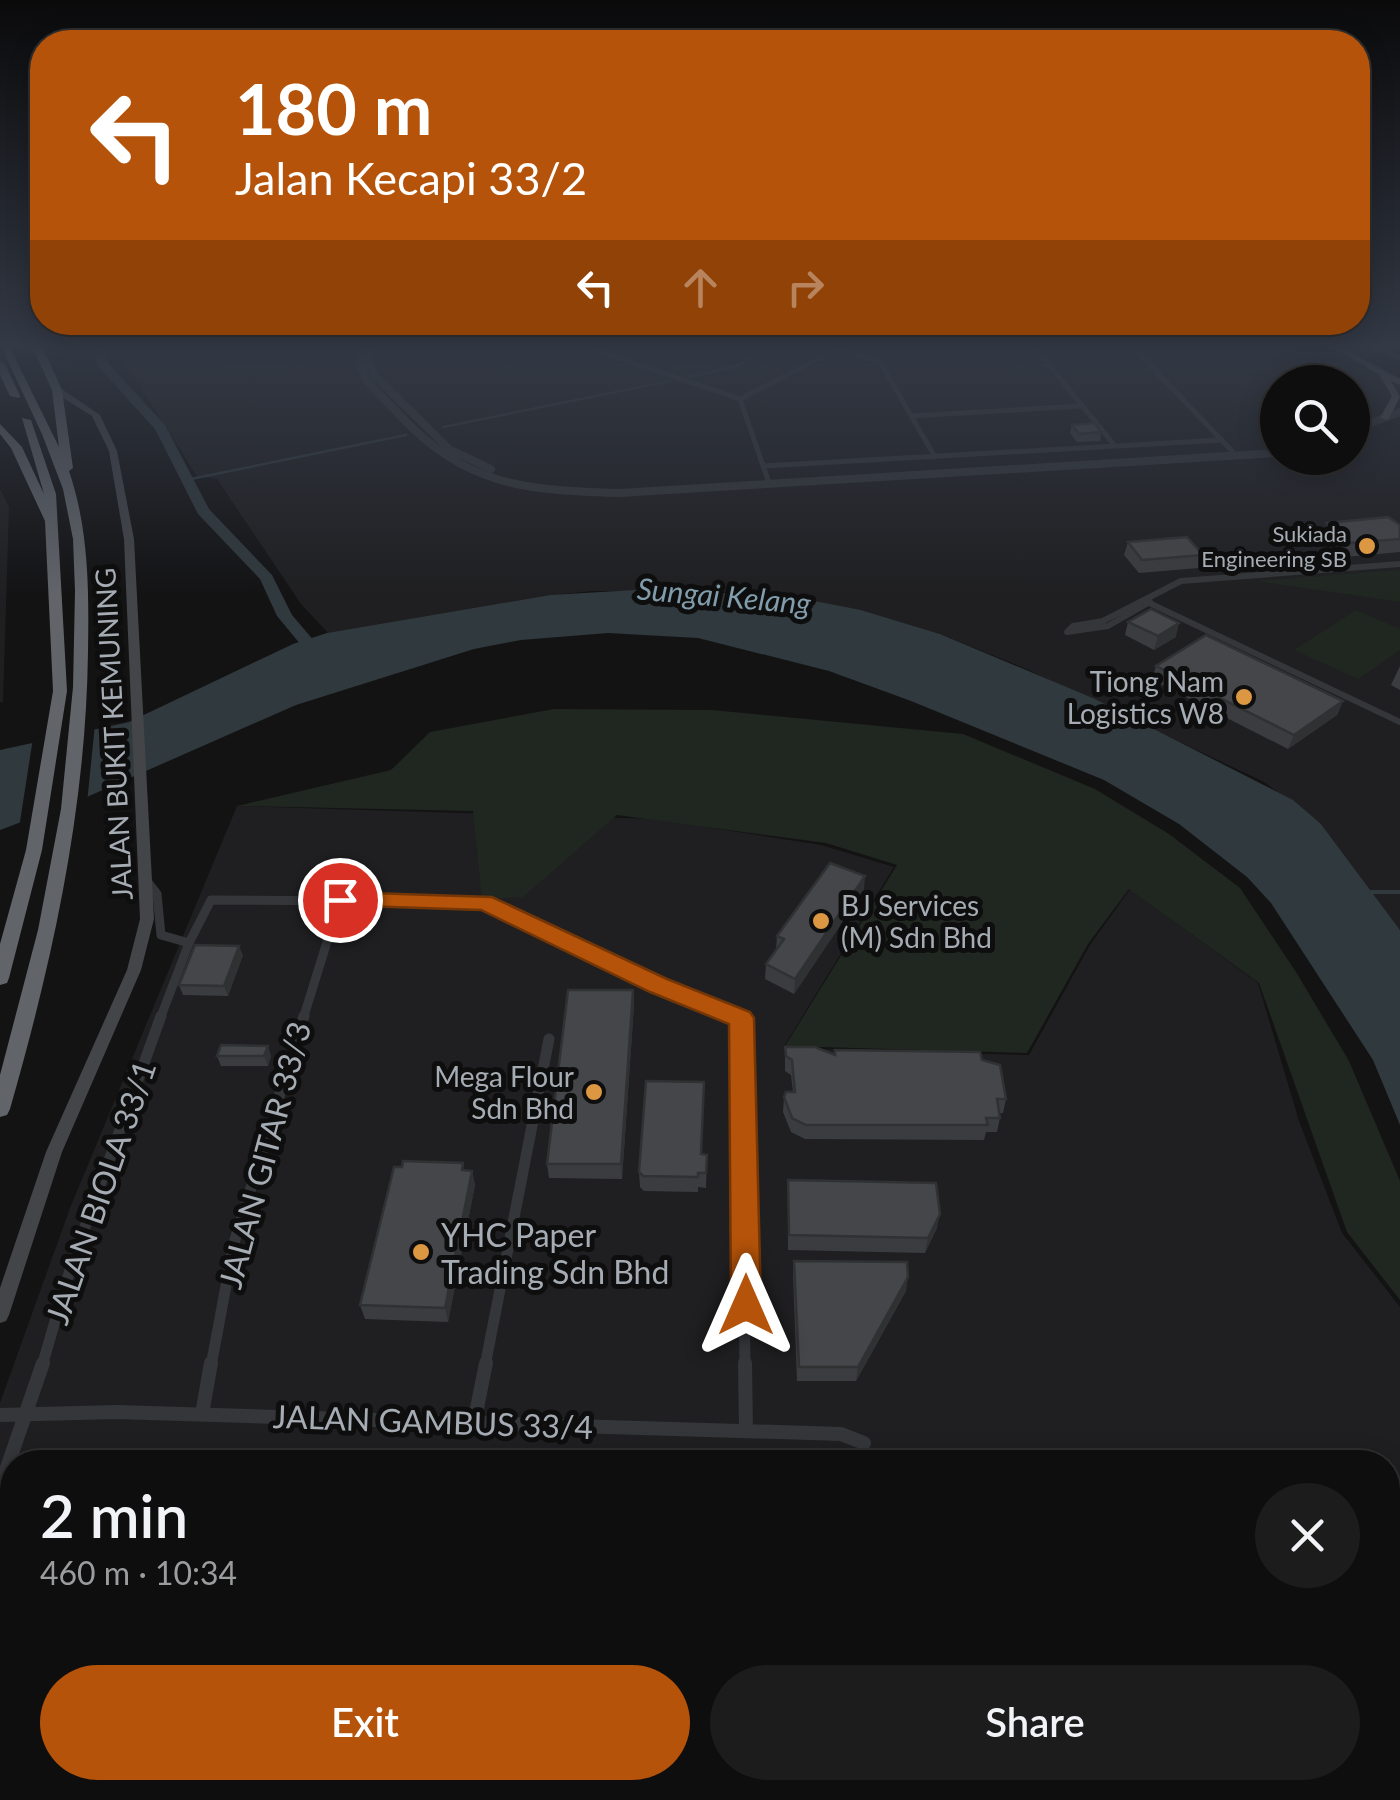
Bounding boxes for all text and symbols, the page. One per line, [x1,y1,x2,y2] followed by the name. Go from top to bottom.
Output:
[235,66,432,150] text: 180 m
[70,70,200,200] icon: left
[235,151,587,205] text: Jalan Kecapi 33/2
[568,260,623,315] icon: left
[673,260,728,315] icon: ahead
[778,260,833,315] icon: right
[1260,365,1370,475] map controls
[1260,365,1370,475] button: search
[1201,520,1347,572] place label: Sukiada Engineering SB
[1356,535,1378,557] marker: Sukiada Engineering SB
[87,567,139,901] street label: JALAN BUKIT KEMUNING
[636,569,813,621] water label: Sungai Kelang
[1067,664,1224,730] place label: Tiong Nam Logistics W8
[1233,686,1255,708] marker: Tiong Nam Logistics W8
[298,858,383,943] pin
[313,873,368,928] icon: arrive
[841,888,992,954] place label: BJ Services (M) Sdn Bhd
[810,910,832,932] marker: BJ Services (M) Sdn Bhd
[210,1017,318,1293] street label: JALAN GITAR 33/3
[37,1055,163,1329] street label: JALAN BIOLA 33/1
[434,1059,574,1125] place label: Mega Flour Sdn Bhd
[583,1081,605,1103] marker: Mega Flour Sdn Bhd
[441,1215,669,1291] place label: YHC Paper Trading Sdn Bhd
[410,1241,432,1263] marker: YHC Paper Trading Sdn Bhd
[694,1253,798,1357] position arrow
[272,1396,594,1446] street label: JALAN GAMBUS 33/4
[40,1479,188,1551] text: 2 min
[1255,1483,1360,1588] button: close
[40,1553,237,1592] text: 460 m · 10:34
[40,1665,690,1780] button: Exit
[710,1665,1360,1780] button: Share

